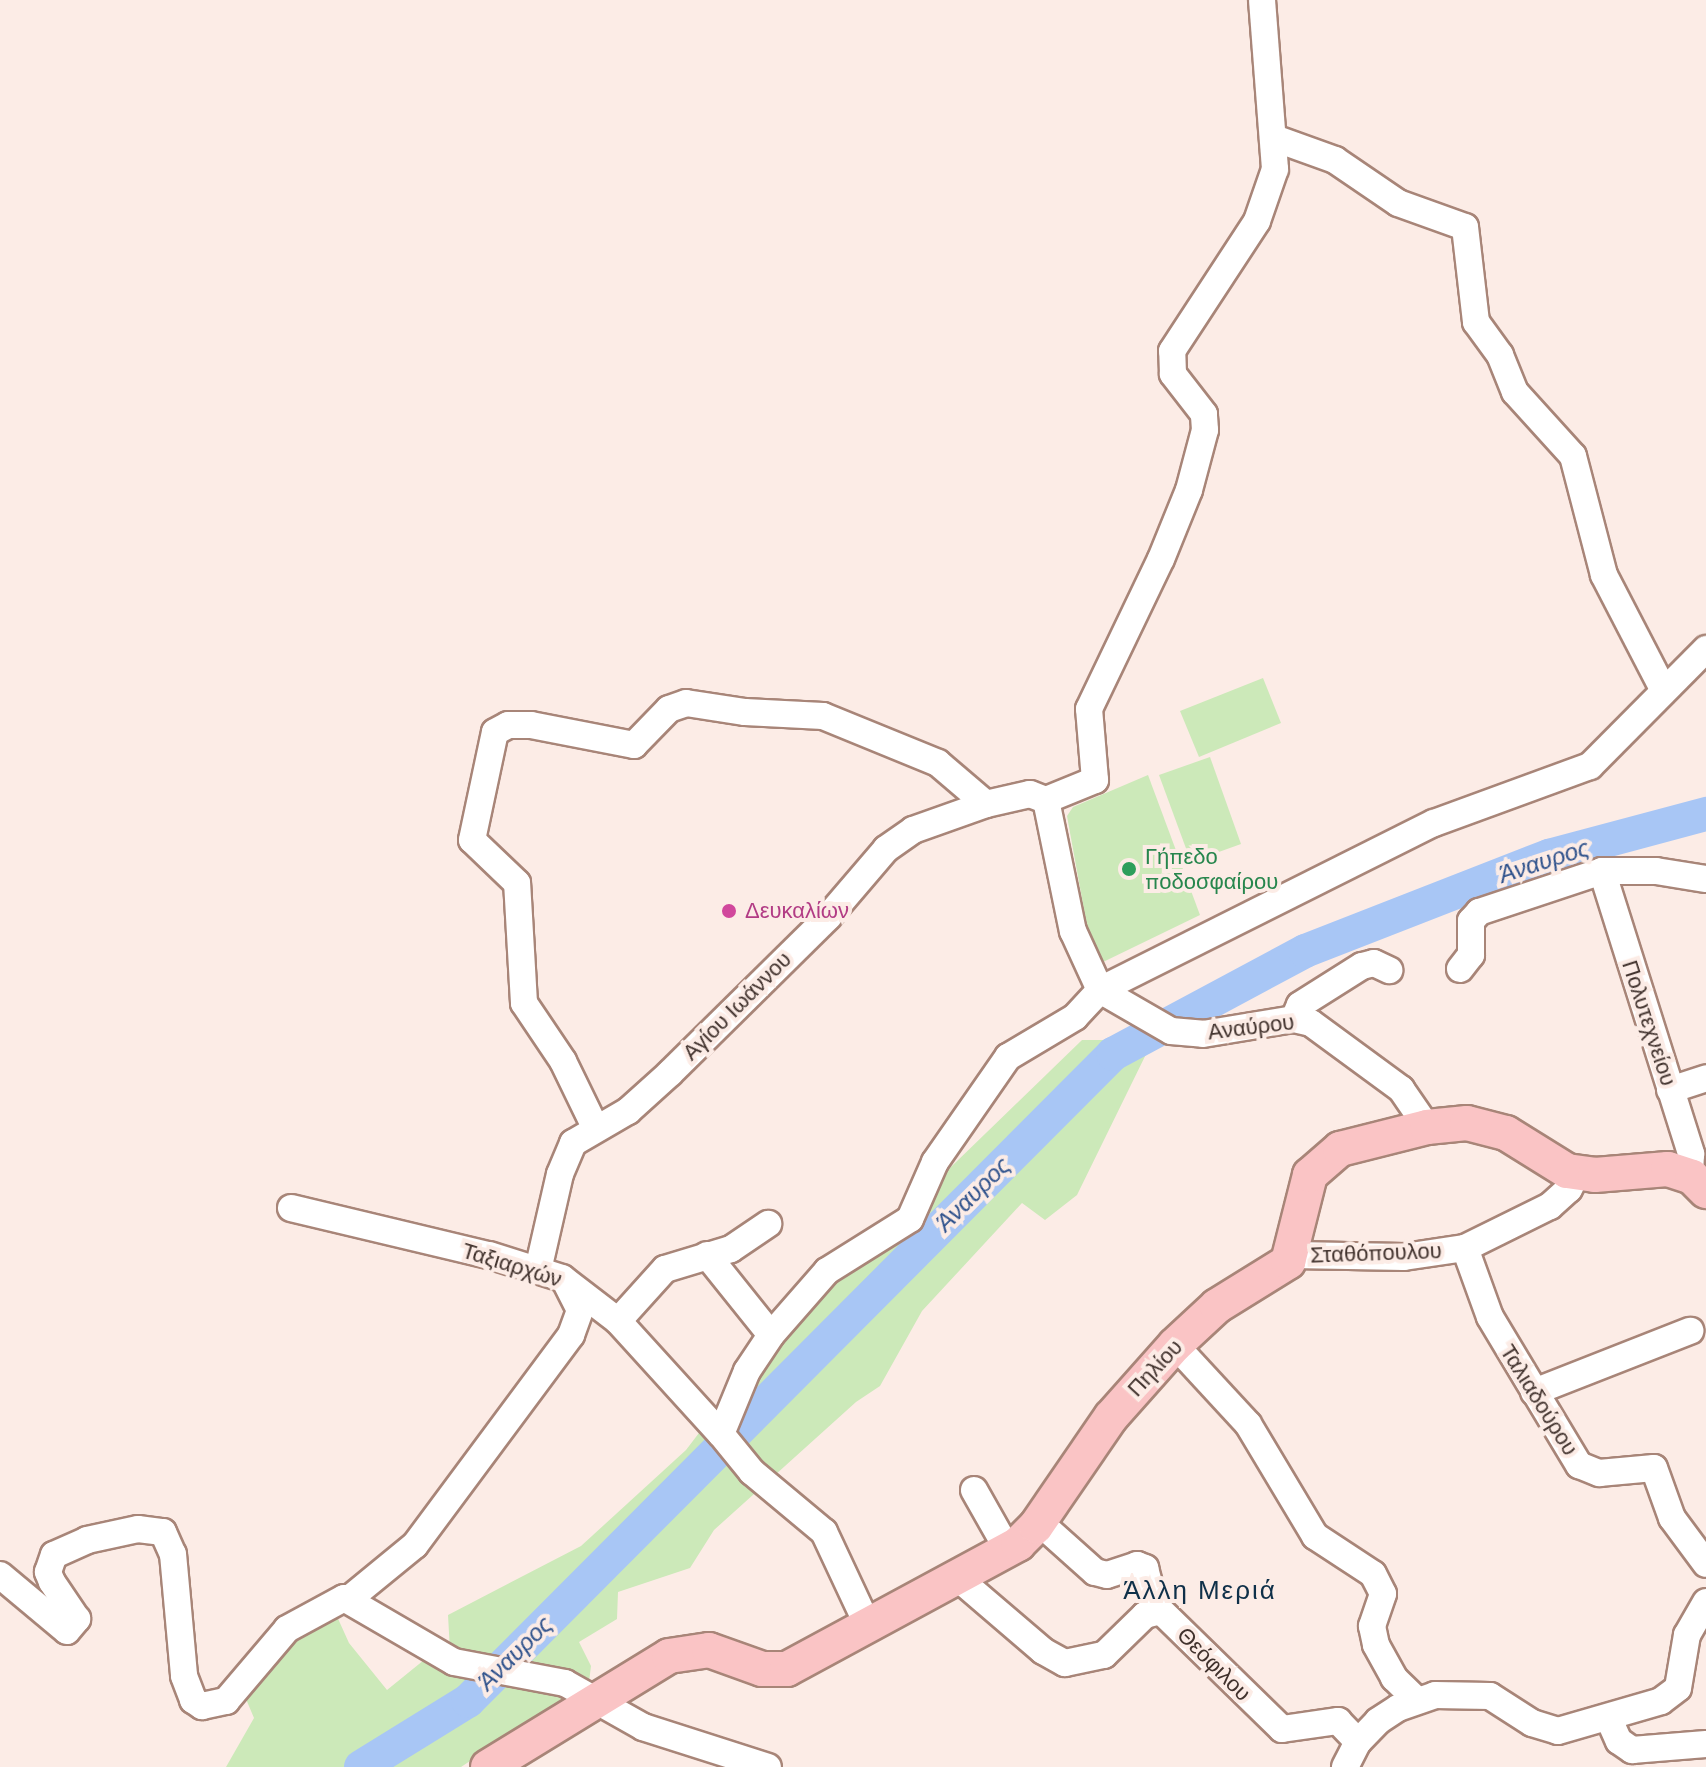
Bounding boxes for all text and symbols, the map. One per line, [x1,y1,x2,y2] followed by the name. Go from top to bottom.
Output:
[1495,833,1593,889] water label: Άναυρος
[1145,843,1278,894] place label: Γήπεδο ποδοσφαίρου
[1120,860,1138,878] marker: Γήπεδο ποδοσφαίρου
[745,898,849,924] place label: Δευκαλίων
[720,902,738,920] marker: Δευκαλίων
[677,946,797,1066] street label: Αγίου Ιωάννου
[1616,957,1682,1089] street label: Πολυτεχνείου
[1206,1009,1296,1045] street label: Αναύρου
[930,1151,1016,1237] water label: Άναυρος
[459,1237,565,1293] street label: Ταξιαρχών
[1310,1238,1442,1268] street label: Σταθόπουλου
[1122,1334,1188,1402] street label: Πηλίου
[1495,1340,1583,1460] street label: Ταλιαδούρου
[1123,1575,1277,1607] district label: Άλλη Μεριά
[472,1610,558,1696] water label: Άναυρος
[1172,1622,1256,1706] street label: Θεόφιλου

